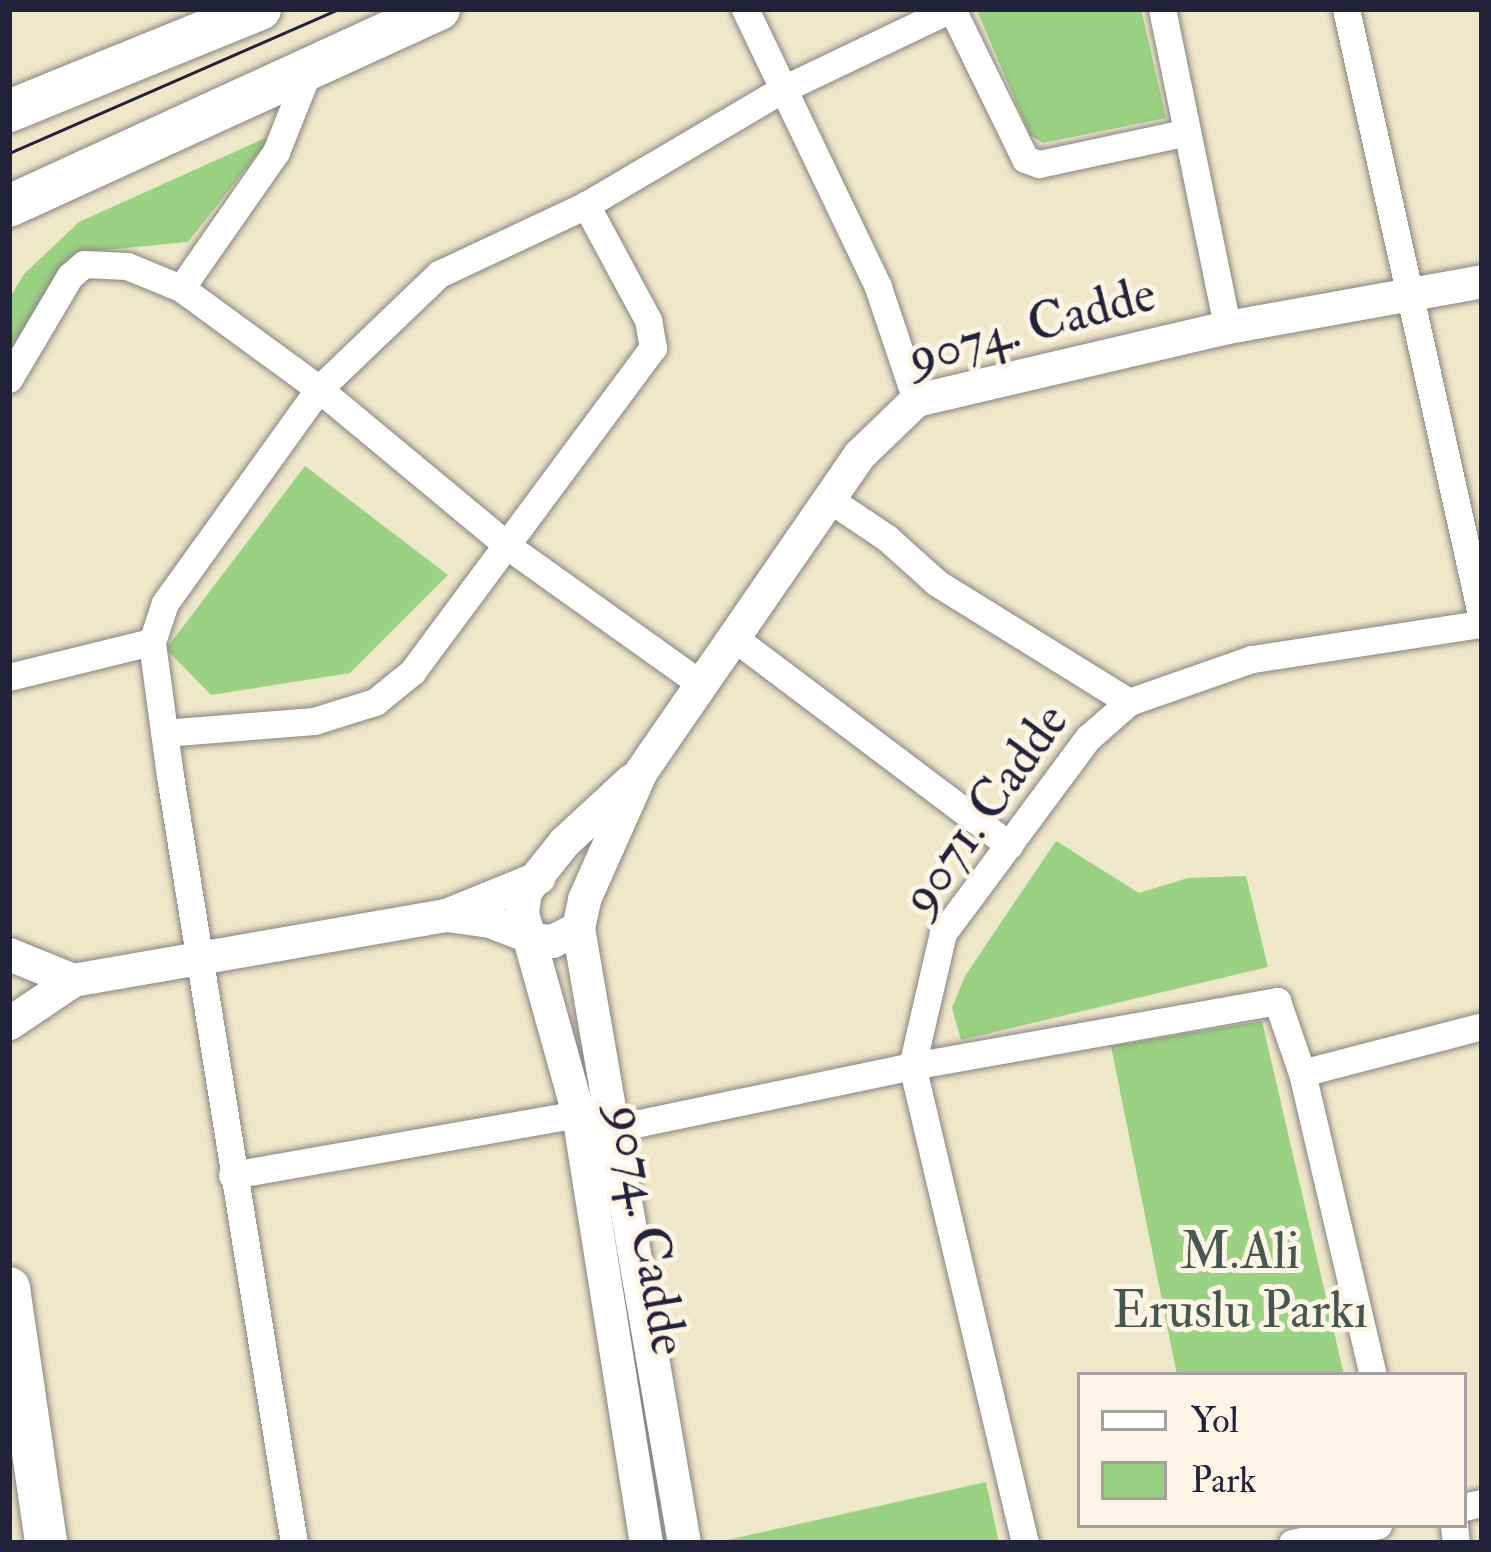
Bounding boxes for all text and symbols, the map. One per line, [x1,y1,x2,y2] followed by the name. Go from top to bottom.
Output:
[902,264,1162,388] street label: 9074. Cadde
[888,692,1082,926] street label: 9071. Cadde
[595,1100,699,1360] street label: 9074. Cadde
[1112,1222,1368,1342] park label: M.Ali Eruslu Parkı
[1077,1372,1467,1528] legend
[1191,1398,1239,1443] text: Yol
[1191,1458,1257,1503] text: Park

